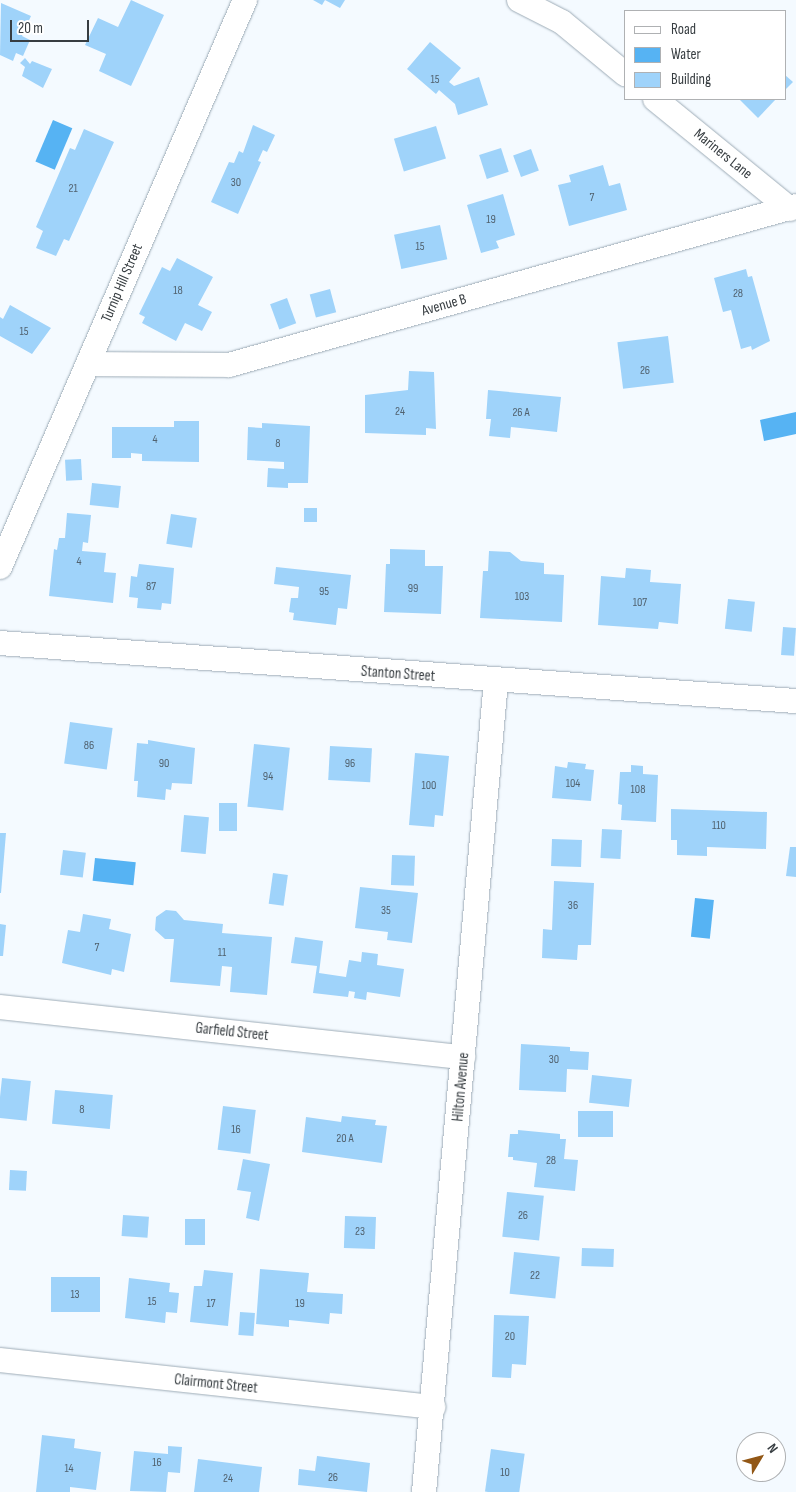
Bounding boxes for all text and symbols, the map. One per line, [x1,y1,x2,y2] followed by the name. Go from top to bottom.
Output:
[12,10,91,42] scale bar
[624,10,786,100] legend
[18,19,43,38] text: 20 m
[671,20,696,39] text: Road
[671,45,701,64] text: Water
[671,70,711,89] text: Building
[430,73,440,87] house number: 15
[690,125,756,183] street label: Mariners Lane
[231,176,241,190] house number: 30
[68,182,78,196] house number: 21
[590,191,594,205] house number: 7
[486,213,496,227] house number: 19
[415,240,425,254] house number: 15
[97,241,147,325] street label: Turnip Hill Street
[173,284,183,298] house number: 18
[733,287,743,301] house number: 28
[420,290,468,320] street label: Avenue B
[19,325,29,339] house number: 15
[640,364,650,378] house number: 26
[395,405,405,419] house number: 24
[512,406,530,420] house number: 26 A
[152,433,158,447] house number: 4
[275,437,281,451] house number: 8
[76,555,82,569] house number: 4
[146,580,156,594] house number: 87
[408,582,418,596] house number: 99
[319,585,329,599] house number: 95
[515,590,529,604] house number: 103
[633,596,647,610] house number: 107
[360,662,436,686] street label: Stanton Street
[84,739,94,753] house number: 86
[159,757,169,771] house number: 90
[345,757,355,771] house number: 96
[263,770,273,784] house number: 94
[566,777,580,791] house number: 104
[422,779,436,793] house number: 100
[631,783,645,797] house number: 108
[712,819,726,833] house number: 110
[568,899,578,913] house number: 36
[381,904,391,918] house number: 35
[95,941,99,955] house number: 7
[218,946,226,960] house number: 11
[195,1019,269,1045] street label: Garfield Street
[449,1052,473,1122] street label: Hilton Avenue
[549,1053,559,1067] house number: 30
[79,1103,85,1117] house number: 8
[231,1123,241,1137] house number: 16
[336,1132,354,1146] house number: 20 A
[546,1154,556,1168] house number: 28
[518,1209,528,1223] house number: 26
[355,1225,365,1239] house number: 23
[530,1269,540,1283] house number: 22
[70,1288,80,1302] house number: 13
[147,1295,157,1309] house number: 15
[207,1297,215,1311] house number: 17
[295,1297,305,1311] house number: 19
[505,1330,515,1344] house number: 20
[173,1371,259,1397] street label: Clairmont Street
[736,1432,786,1482] north arrow
[764,1440,782,1456] text: N
[152,1456,162,1470] house number: 16
[64,1462,74,1476] house number: 14
[500,1466,510,1480] house number: 10
[328,1471,338,1485] house number: 26
[223,1472,233,1486] house number: 24

